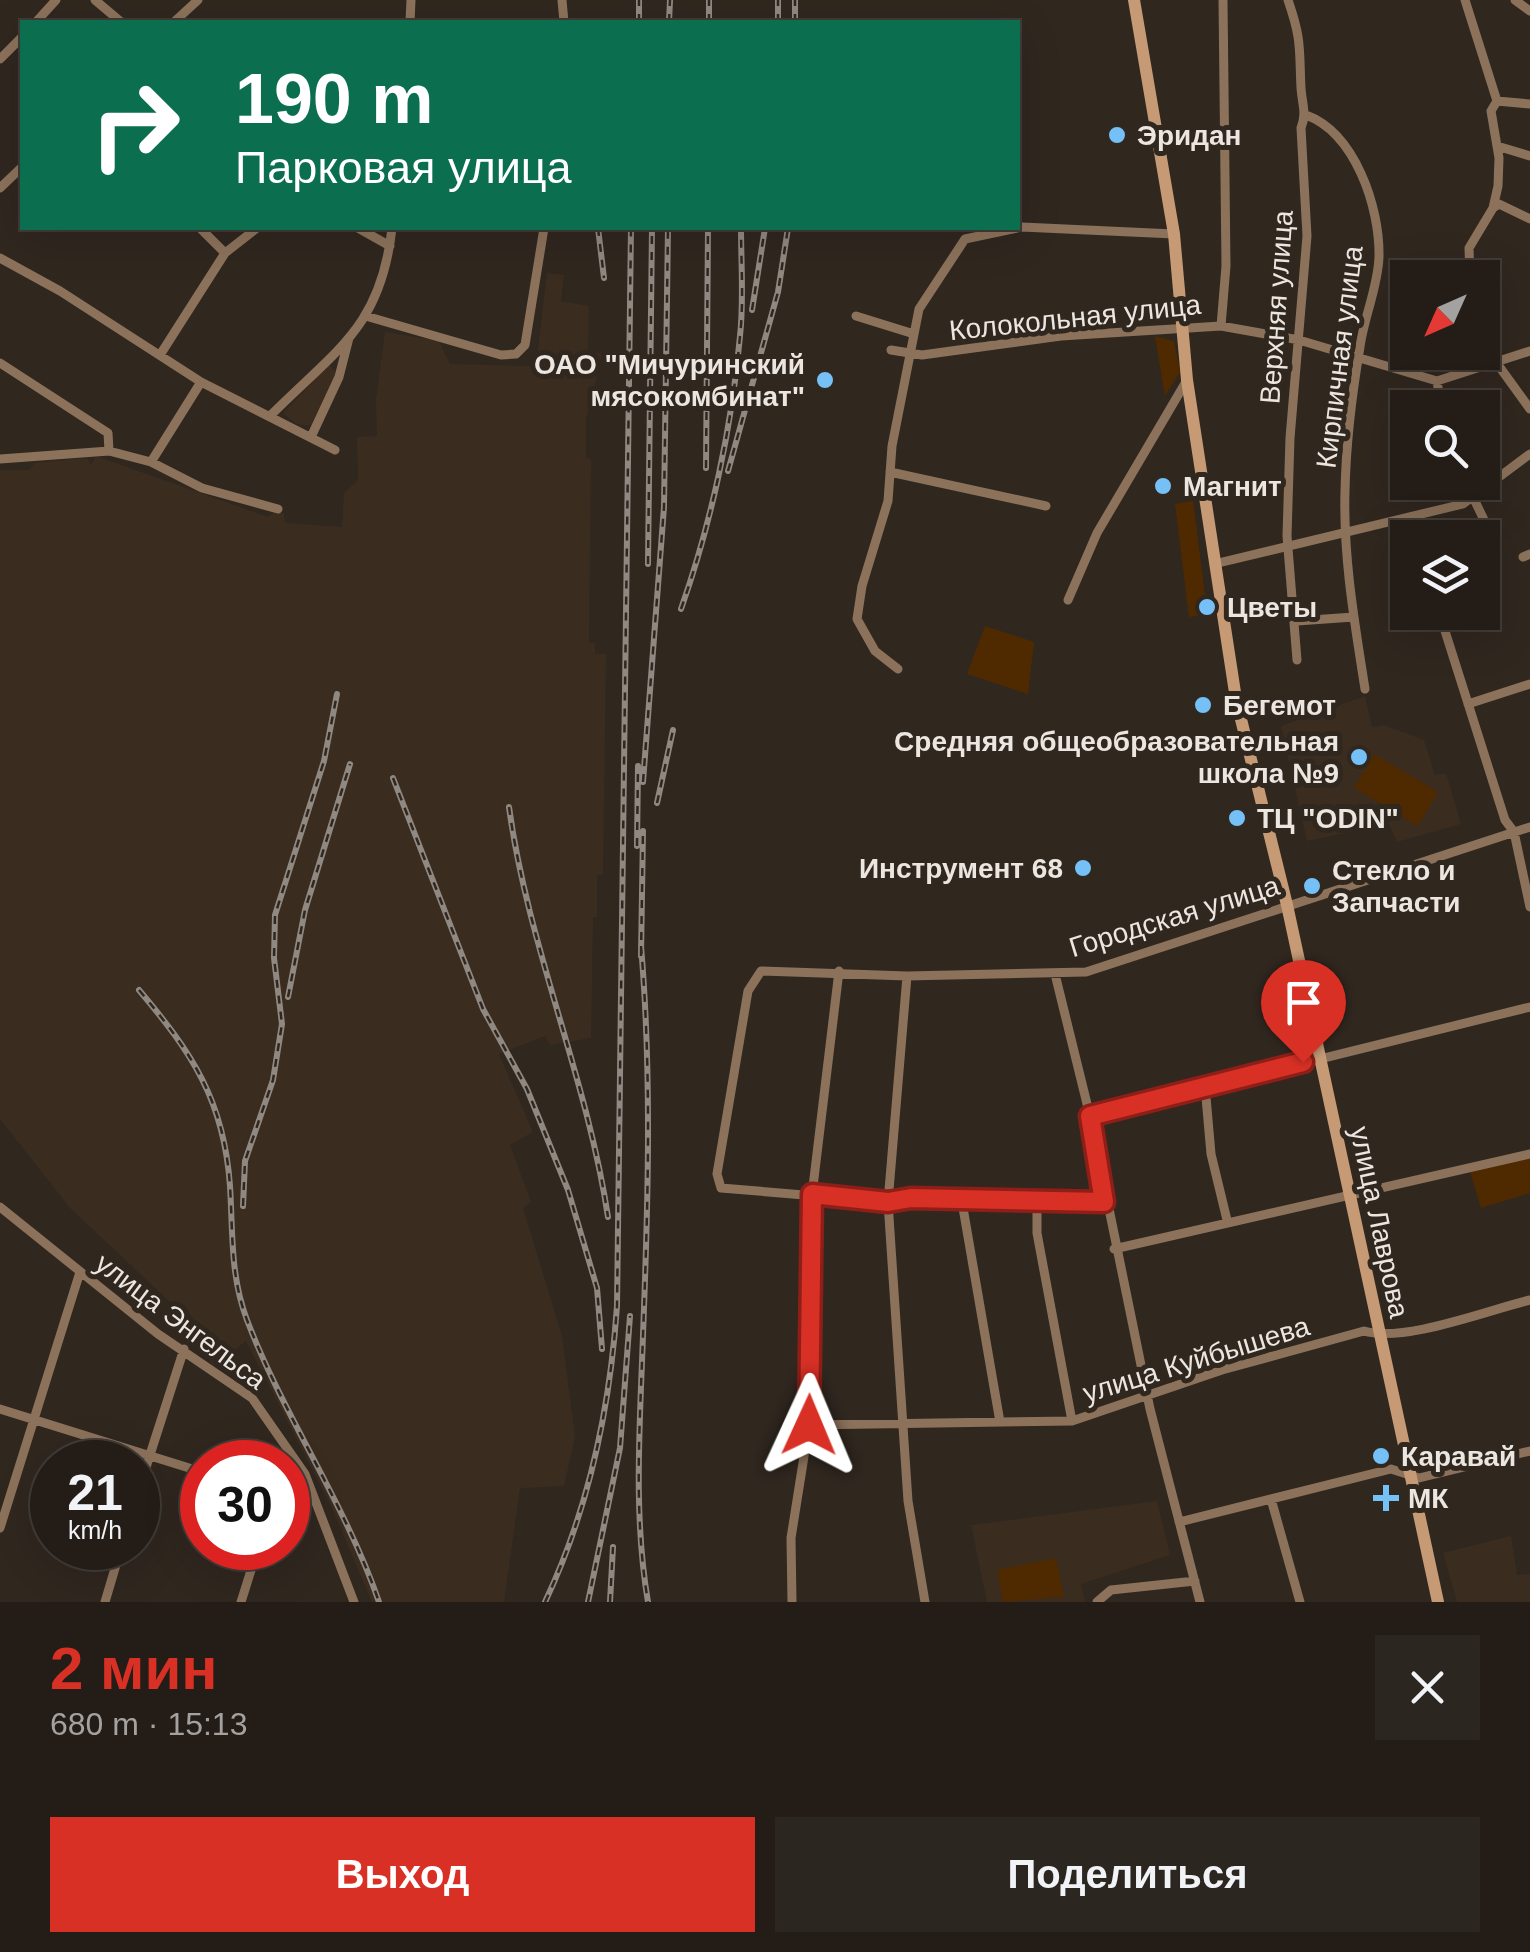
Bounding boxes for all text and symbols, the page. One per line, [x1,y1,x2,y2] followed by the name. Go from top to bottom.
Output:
[70,60,200,190] icon: right
[235,60,433,138] text: 190 m
[1137,120,1242,151] place label: Эридан
[1106,124,1128,146] marker: Эридан
[235,142,572,193] text: Парковая улица
[1254,209,1299,405] street label: Верхняя улица
[1310,244,1369,470] street label: Кирпичная улица
[1390,260,1500,370] north arrow
[1390,260,1500,630] map controls
[948,289,1203,346] street label: Колокольная улица
[534,349,805,412] place label: ОАО "Мичуринский мясокомбинат"
[814,369,836,391] marker: ОАО "Мичуринский мясокомбинат"
[1390,390,1500,500] button: search
[1183,471,1282,502] place label: Магнит
[1152,475,1174,497] marker: Магнит
[1390,520,1500,630] button: layers
[1227,592,1317,623] place label: Цветы
[1196,596,1218,618] marker: Цветы
[1223,690,1336,721] place label: Бегемот
[1192,694,1214,716] marker: Бегемот
[894,726,1339,789] place label: Средняя общеобразовательная школа №9
[1348,746,1370,768] marker: Средняя общеобразовательная школа №9
[1257,803,1399,834] place label: ТЦ "ODIN"
[1226,807,1248,829] marker: ТЦ "ODIN"
[859,853,1063,884] place label: Инструмент 68
[1332,855,1460,918] place label: Стекло и Запчасти
[1072,857,1094,879] marker: Инструмент 68
[1065,870,1283,963] street label: Городская улица
[1301,875,1323,897] marker: Стекло и Запчасти
[1261,960,1346,1063] pin
[1276,975,1331,1030] icon: arrive
[1344,1124,1415,1321] street label: улица Лаврова
[89,1247,272,1396] street label: улица Энгельса
[1079,1310,1313,1409] street label: улица Куйбышева
[757,1373,861,1477] position arrow
[180,1440,310,1570] speed limit sign: 30
[1401,1441,1516,1472] place label: Каравай
[1370,1445,1392,1467] marker: Каравай
[67,1465,123,1521] text: 21
[1408,1483,1449,1514] place label: МК
[1373,1485,1399,1511] marker: МК
[68,1516,122,1544] text: km/h
[50,1635,218,1702] text: 2 мин
[1375,1635,1480,1740] button: close
[50,1706,247,1742] text: 680 m · 15:13
[50,1817,755,1932] button: Выход
[775,1817,1480,1932] button: Поделиться

